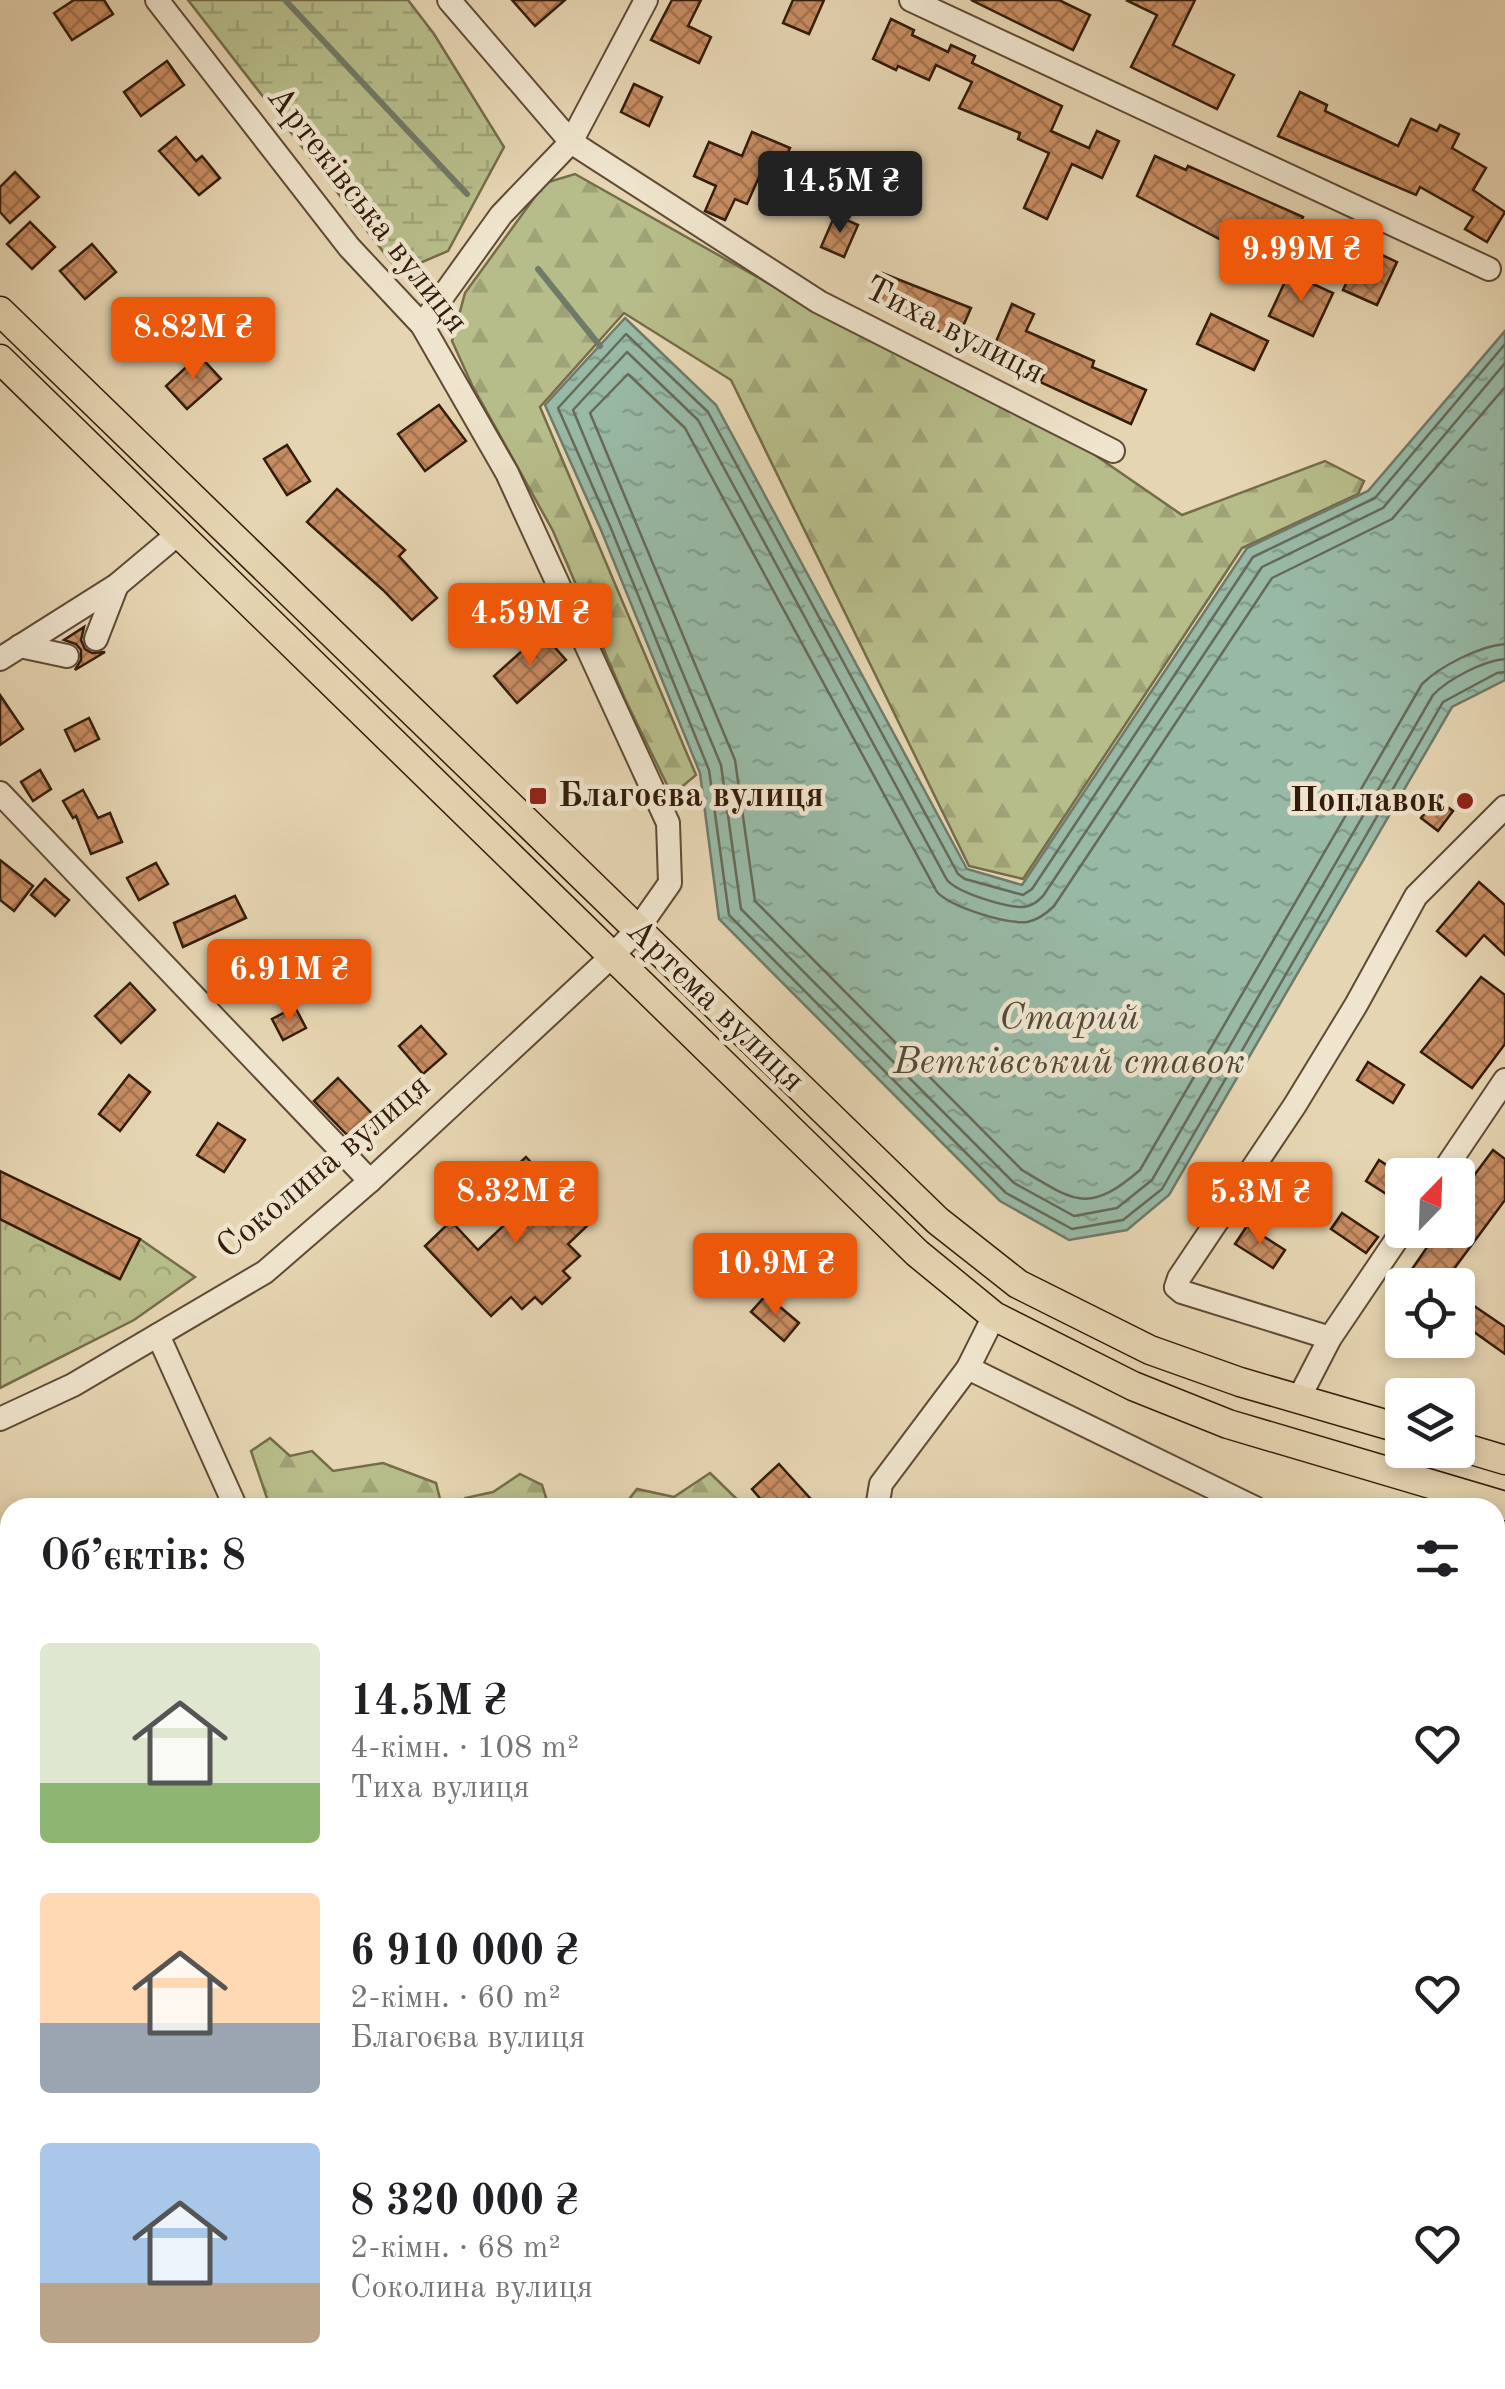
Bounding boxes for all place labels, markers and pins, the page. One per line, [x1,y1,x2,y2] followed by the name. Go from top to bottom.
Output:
[748,151,932,236] pin: 14.5M ₴
[1209,219,1393,304] pin: 9.99M ₴
[101,297,285,382] pin: 8.82M ₴
[438,583,622,668] pin: 4.59M ₴
[558,779,824,814] place label: Благоєва вулиця
[1290,784,1445,819] place label: Поплавок
[527,785,549,807] marker: Благоєва вулиця
[1454,790,1476,812] marker: Поплавок
[197,939,381,1024] pin: 6.91M ₴
[424,1161,608,1246] pin: 8.32M ₴
[1179,1162,1341,1247] pin: 5.3M ₴
[683,1233,867,1318] pin: 10.9M ₴

